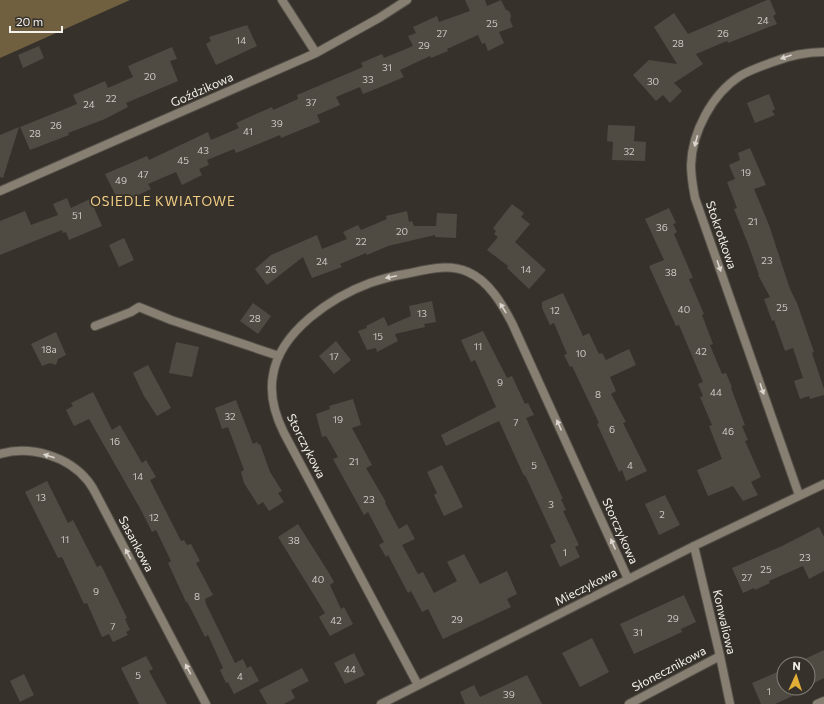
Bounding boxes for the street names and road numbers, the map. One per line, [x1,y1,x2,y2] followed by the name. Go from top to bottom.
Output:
[168,69,235,109] street label: Goździkowa
[704,199,740,271] street label: Stokrotkowa
[285,411,329,480] street label: Storczykowa
[600,496,642,566] street label: Storczykowa
[116,513,157,574] street label: Sasankowa
[552,564,619,608] street label: Mieczykowa
[711,588,739,656] street label: Konwaliowa
[629,643,708,694] street label: Słonecznikowa

